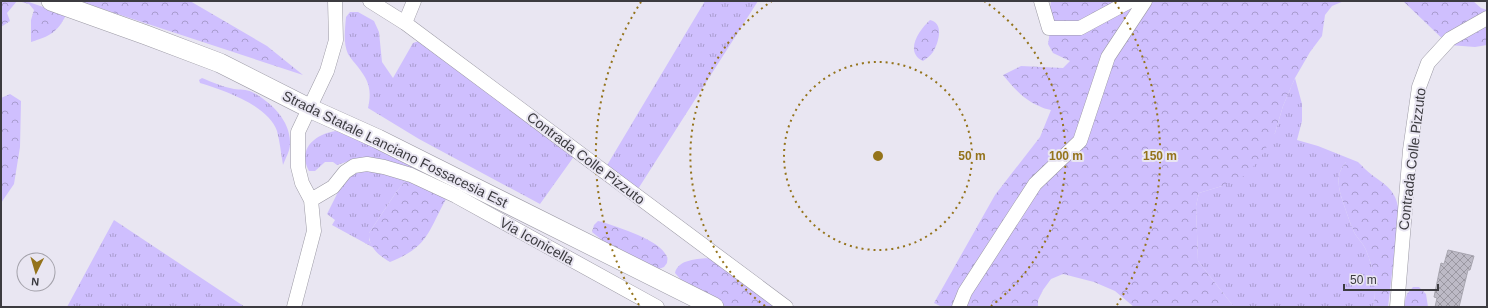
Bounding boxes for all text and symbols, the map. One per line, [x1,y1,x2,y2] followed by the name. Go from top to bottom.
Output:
[280,87,510,211] street label: Strada Statale Lanciano Fossacesia Est
[1395,87,1429,231] street label: Contrada Colle Pizzuto
[524,109,648,208] street label: Contrada Colle Pizzuto
[871,149,885,163] centre of rings
[958,149,986,163] text: 50 m
[1049,149,1083,163] text: 100 m
[1143,149,1177,163] text: 150 m
[497,214,577,268] street label: Via Iconicella
[16,252,56,292] north arrow
[1344,266,1438,292] scale bar
[1350,273,1377,287] text: 50 m
[31,276,40,288] text: N

